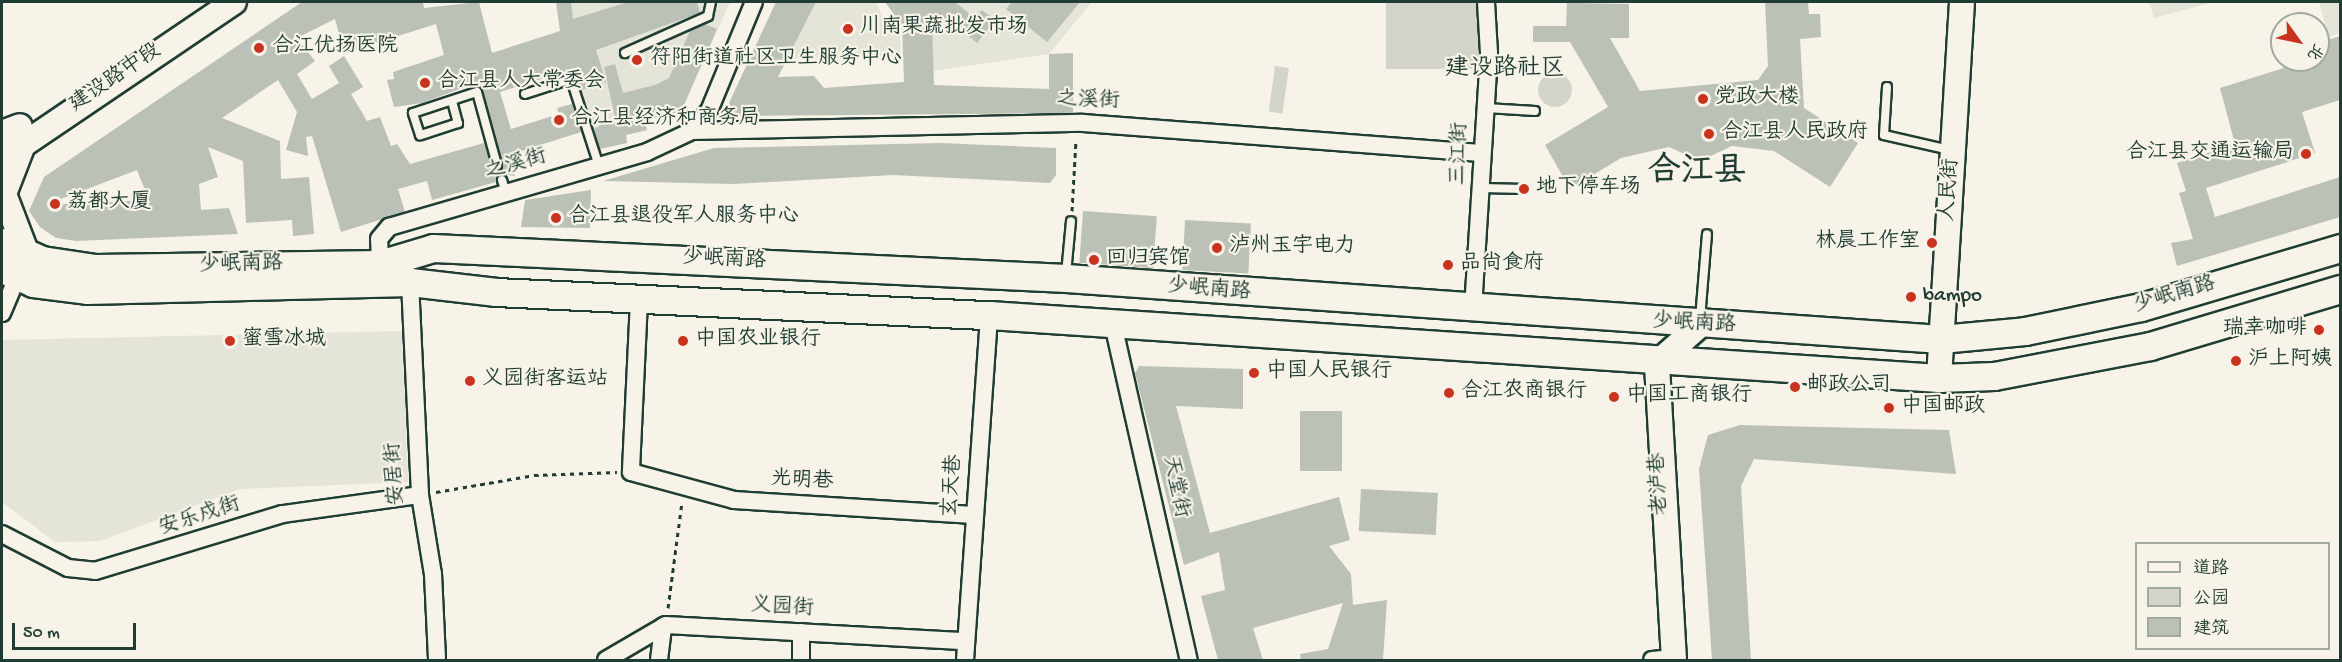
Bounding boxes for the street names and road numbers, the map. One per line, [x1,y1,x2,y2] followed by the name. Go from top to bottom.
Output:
[65,39,167,119] street label: 建设路中段
[1056,88,1120,116] street label: 之溪街
[1447,122,1475,186] street label: 三江街
[482,145,550,187] street label: 之溪街
[1936,158,1966,222] street label: 人民街
[681,246,767,276] street label: 少岷南路
[199,253,283,279] street label: 少岷南路
[2131,272,2219,320] street label: 少岷南路
[1166,275,1252,307] street label: 少岷南路
[1651,310,1737,340] street label: 少岷南路
[382,442,412,506] street label: 安居街
[1647,452,1675,516] street label: 老泸巷
[939,454,969,518] street label: 玄天巷
[1155,454,1193,520] street label: 天堂街
[770,468,834,496] street label: 光明巷
[156,493,244,543] street label: 安乐戍街
[750,595,814,623] street label: 义园街

